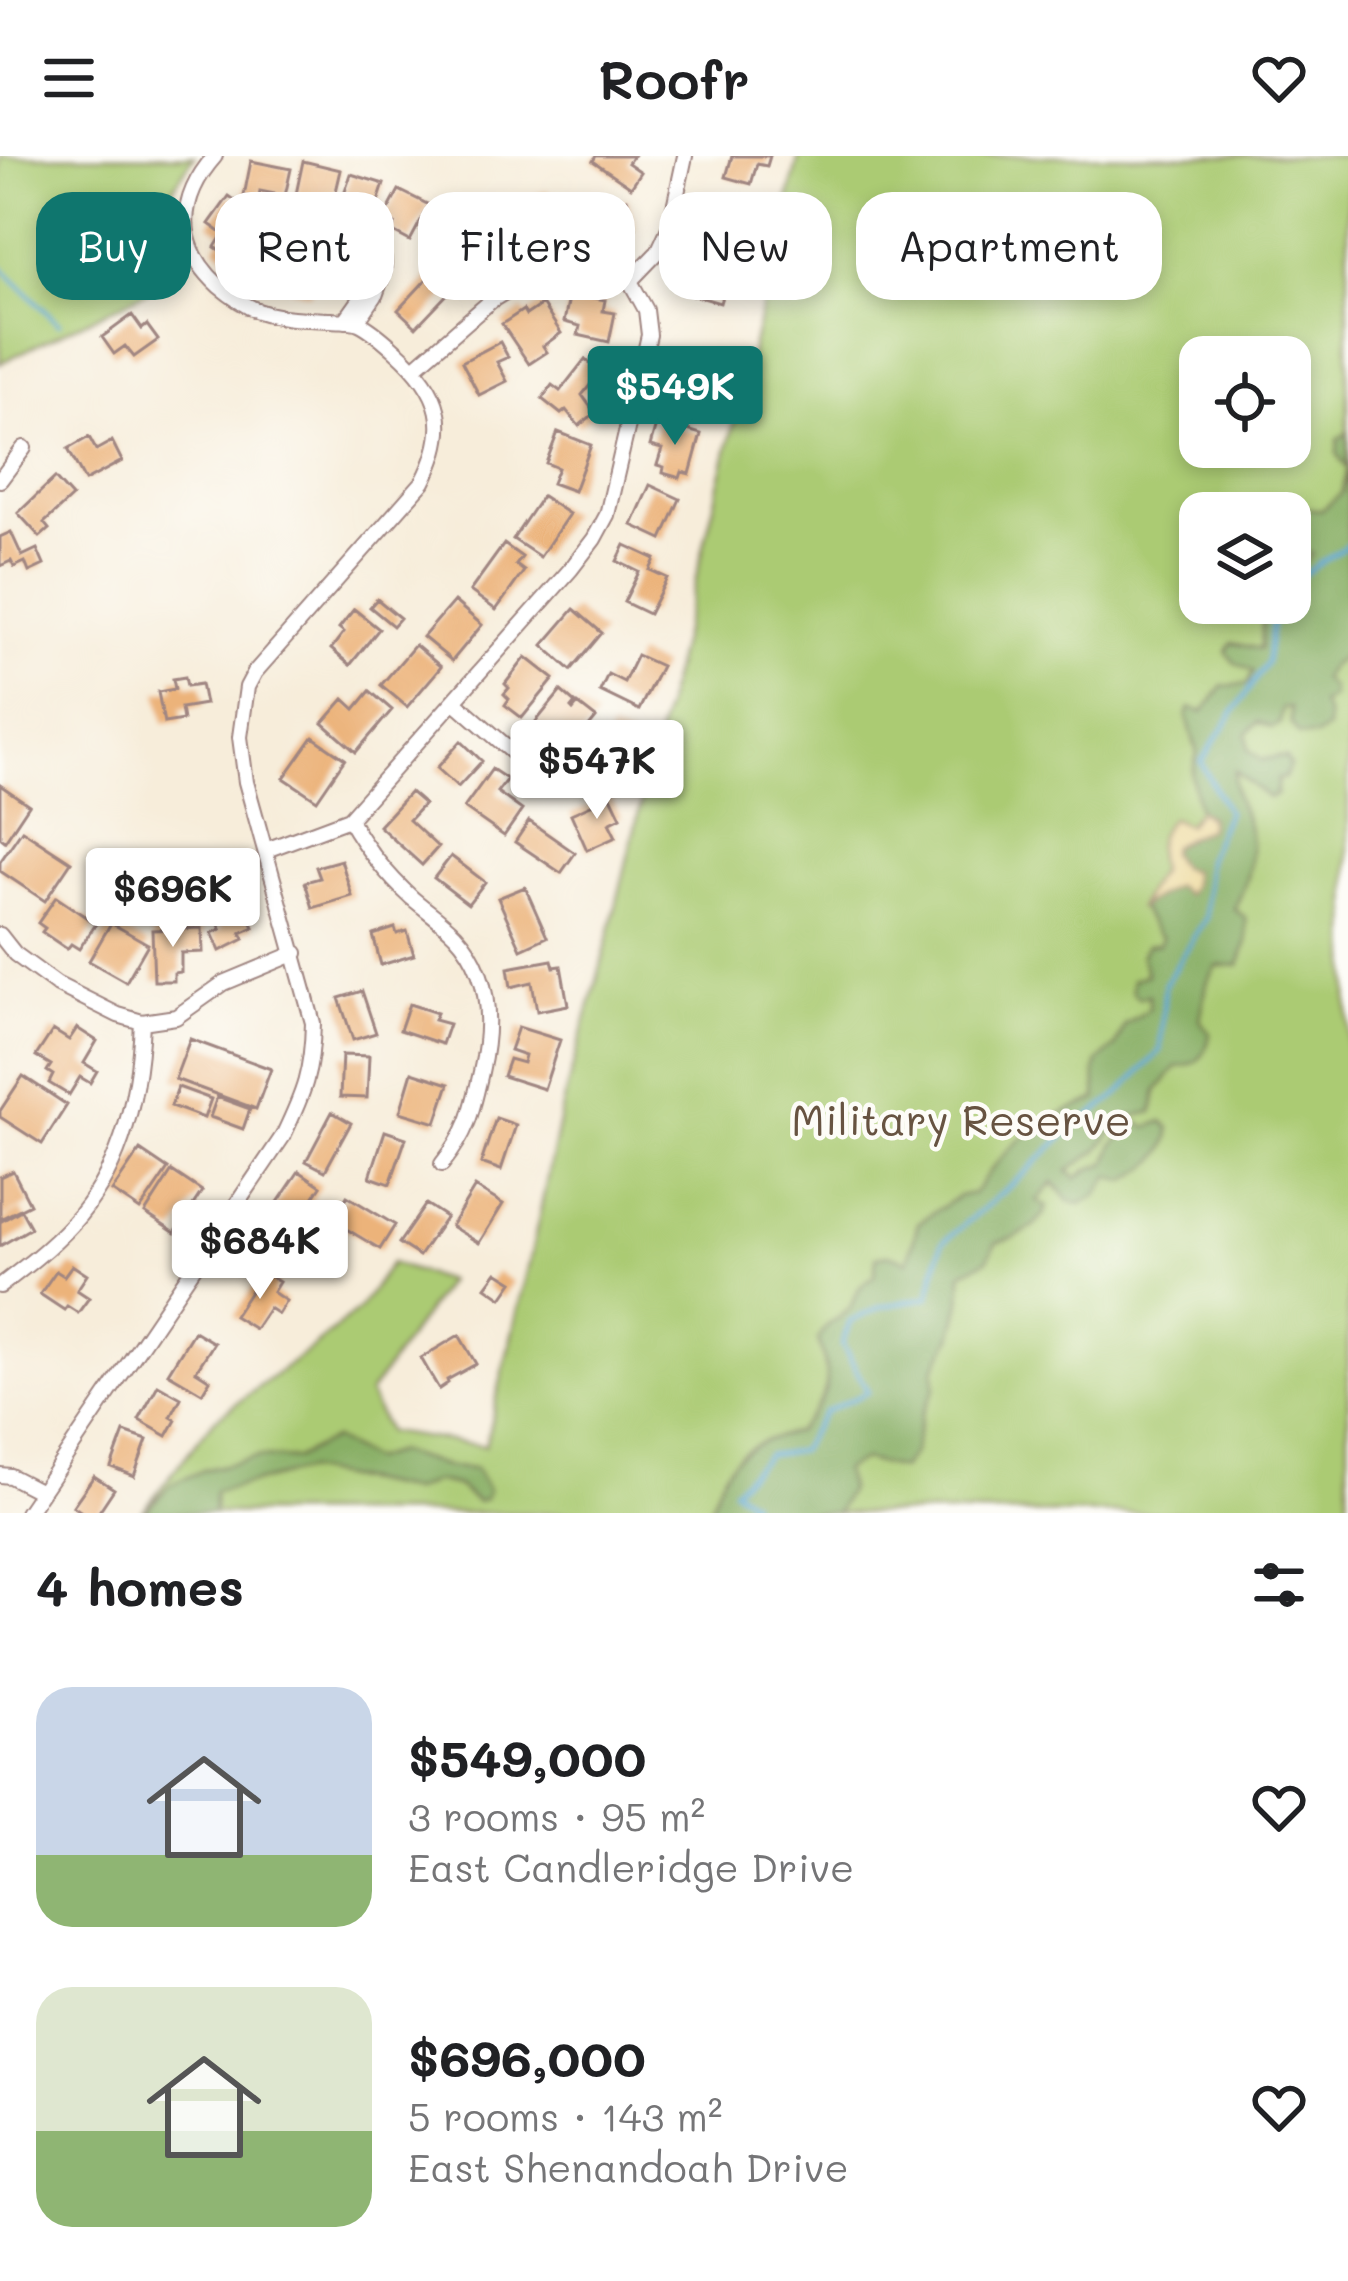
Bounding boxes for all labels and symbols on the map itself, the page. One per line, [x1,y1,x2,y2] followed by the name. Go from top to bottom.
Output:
[591,346,759,448] pin: $549K
[513,720,681,822] pin: $547K
[89,848,257,950] pin: $696K
[791,1092,1131,1147] park label: Military Reserve
[176,1200,344,1302] pin: $684K

